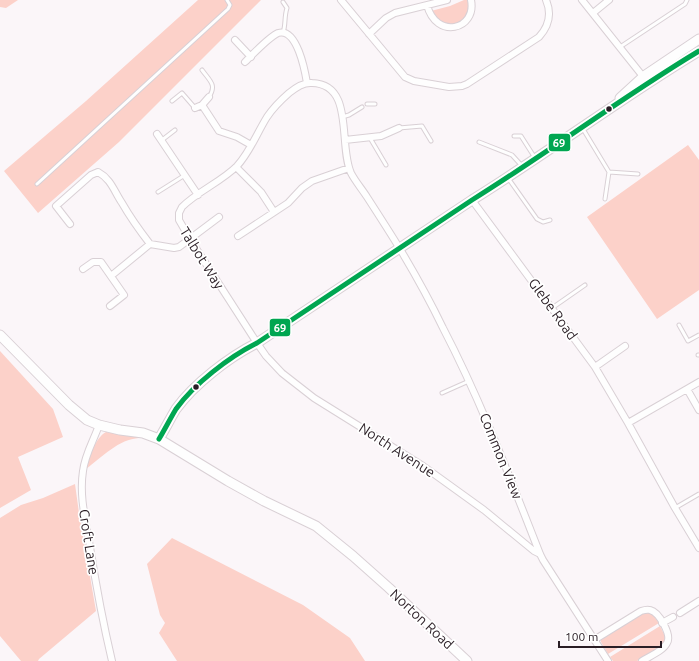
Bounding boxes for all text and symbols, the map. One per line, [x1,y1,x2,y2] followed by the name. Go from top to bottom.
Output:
[604,104,614,114] unlabelled marker
[548,133,571,152] line badge: 69
[553,137,565,149] text: 69
[177,224,227,292] street label: Talbot Way
[525,275,581,343] street label: Glebe Road
[269,318,291,337] line badge: 69
[274,322,286,334] text: 69
[191,382,201,392] unlabelled marker
[476,411,526,502] street label: Common View
[356,419,438,481] street label: North Avenue
[76,508,102,576] street label: Croft Lane
[387,586,457,652] street label: Norton Road
[559,623,661,649] scale bar
[565,630,598,643] text: 100 m

